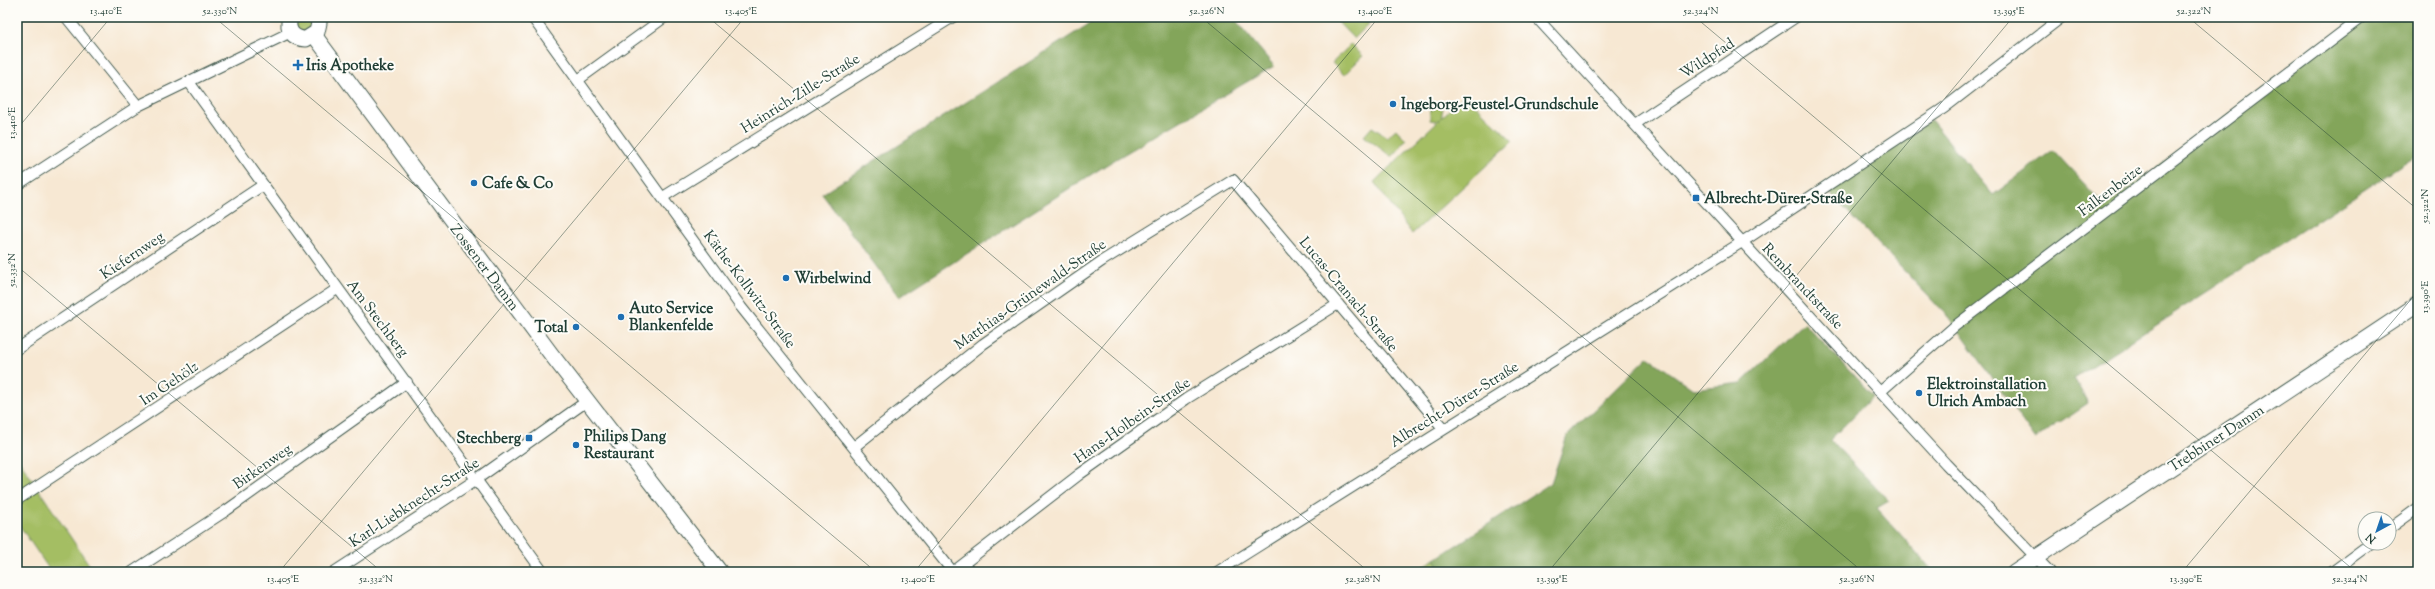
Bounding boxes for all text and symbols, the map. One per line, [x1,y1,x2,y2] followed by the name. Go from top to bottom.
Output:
[90,4,122,19] text: 13.410°E
[202,4,237,19] text: 52.330°N
[725,4,757,19] text: 13.405°E
[1189,4,1224,19] text: 52.326°N
[1358,4,1392,19] text: 13.400°E
[1683,4,1718,19] text: 52.324°N
[1994,4,2024,19] text: 13.395°E
[2176,4,2211,19] text: 52.322°N
[1676,34,1740,85] street label: Wildpfad
[737,49,864,139] street label: Heinrich-Zille-Straße
[306,56,394,77] place label: Iris Apotheke
[293,60,303,70] marker: Iris Apotheke
[1401,95,1599,116] place label: Ingeborg-Feustel-Grundschule
[1388,99,1398,109] marker: Ingeborg-Feustel-Grundschule
[5,107,20,139] text: 13.410°E
[2075,160,2147,222] street label: Falkenbeize
[482,174,553,195] place label: Cafe & Co
[469,178,479,188] marker: Cafe & Co
[1704,189,1852,210] place label: Albrecht-Dürer-Straße
[2418,189,2433,224] text: 52.322°N
[1691,193,1701,203] marker: Albrecht-Dürer-Straße
[444,220,524,316] street label: Zossener Damm
[97,227,169,285] street label: Kiefernweg
[697,227,800,353] street label: Käthe-Kollwitz-Straße
[1293,233,1402,357] street label: Lucas-Cranach-Straße
[951,235,1111,356] street label: Matthias-Grünewald-Straße
[1756,239,1847,335] street label: Rembrandtstraße
[5,253,20,288] text: 52.332°N
[794,269,872,290] place label: Wirbelwind
[781,273,791,283] marker: Wirbelwind
[341,276,413,362] street label: Am Stechberg
[2418,281,2433,313] text: 13.390°E
[629,299,713,337] place label: Auto Service Blankenfelde
[616,312,626,322] marker: Auto Service Blankenfelde
[534,318,569,339] place label: Total
[571,322,581,332] marker: Total
[136,357,203,412] street label: Im Gehölz
[1386,357,1523,453] street label: Albrecht-Dürer-Straße
[1070,373,1195,469] street label: Hans-Holbein-Straße
[1927,375,2047,413] place label: Elektroinstallation Ulrich Ambach
[1914,388,1924,398] marker: Elektroinstallation Ulrich Ambach
[2165,400,2269,478] street label: Trebbiner Damm
[584,427,667,465] place label: Philips Dang Restaurant
[456,429,522,450] place label: Stechberg
[524,433,534,443] marker: Stechberg
[229,439,297,495] street label: Birkenweg
[571,440,581,450] marker: Philips Dang Restaurant
[346,453,484,553] street label: Karl-Liebknecht-Straße
[2357,511,2397,551] north arrow
[2363,529,2380,547] text: N
[267,572,299,587] text: 13.405°E
[358,572,393,587] text: 52.332°N
[901,572,935,587] text: 13.400°E
[1345,572,1380,587] text: 52.328°N
[1537,572,1567,587] text: 13.395°E
[1839,572,1874,587] text: 52.326°N
[2170,572,2202,587] text: 13.390°E
[2332,572,2367,587] text: 52.324°N

